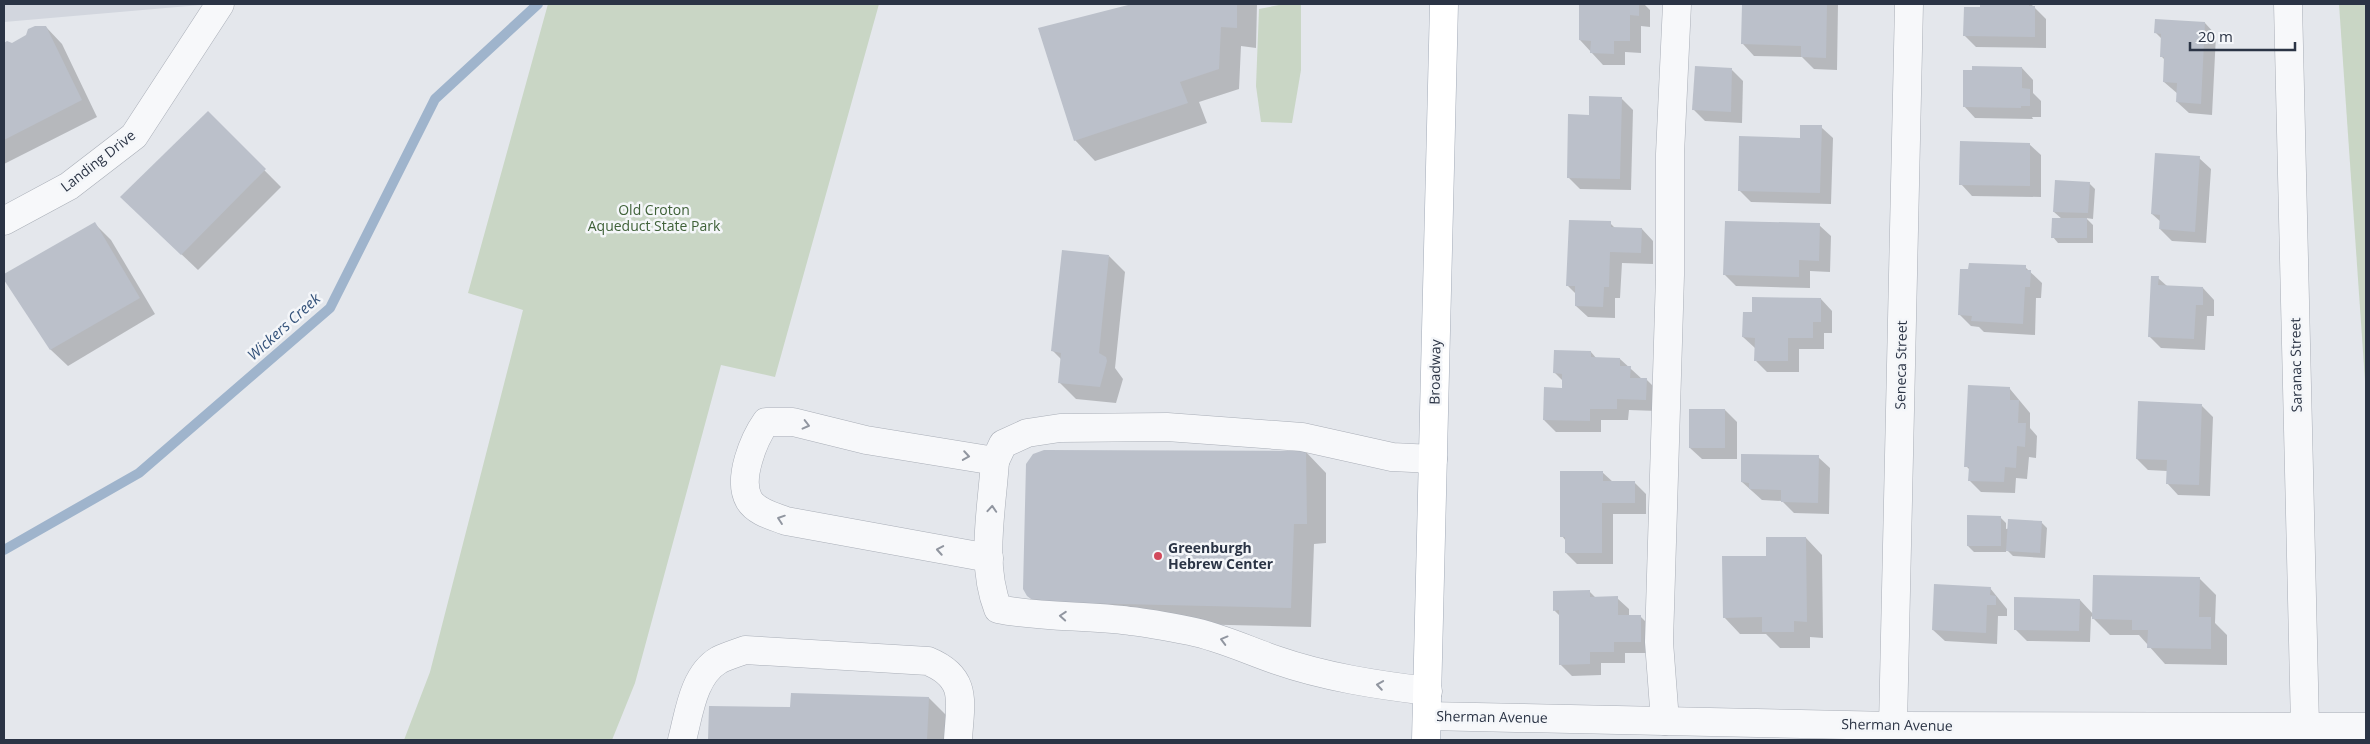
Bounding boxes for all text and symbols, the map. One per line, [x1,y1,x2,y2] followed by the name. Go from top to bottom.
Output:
[2190,20,2295,52] scale bar
[2198,26,2233,46] text: 20 m
[56,125,139,196] street label: Landing Drive
[588,200,721,235] park label: Old Croton Aqueduct State Park
[243,288,325,364] water label: Wickers Creek
[2285,317,2306,413] street label: Saranac Street
[1890,320,1911,410] street label: Seneca Street
[1424,338,1445,405] street label: Broadway
[802,419,811,430] one-way arrow
[961,450,970,460] one-way arrow
[986,505,997,513] one-way arrow
[777,515,786,525] one-way arrow
[1168,538,1274,573] place label: Greenburgh Hebrew Center
[936,545,945,555] one-way arrow
[1152,550,1164,562] marker: Greenburgh Hebrew Center
[1059,611,1067,622] one-way arrow
[1219,635,1228,646] one-way arrow
[1375,680,1384,690] one-way arrow
[1436,706,1548,727] street label: Sherman Avenue
[1841,714,1953,735] street label: Sherman Avenue

